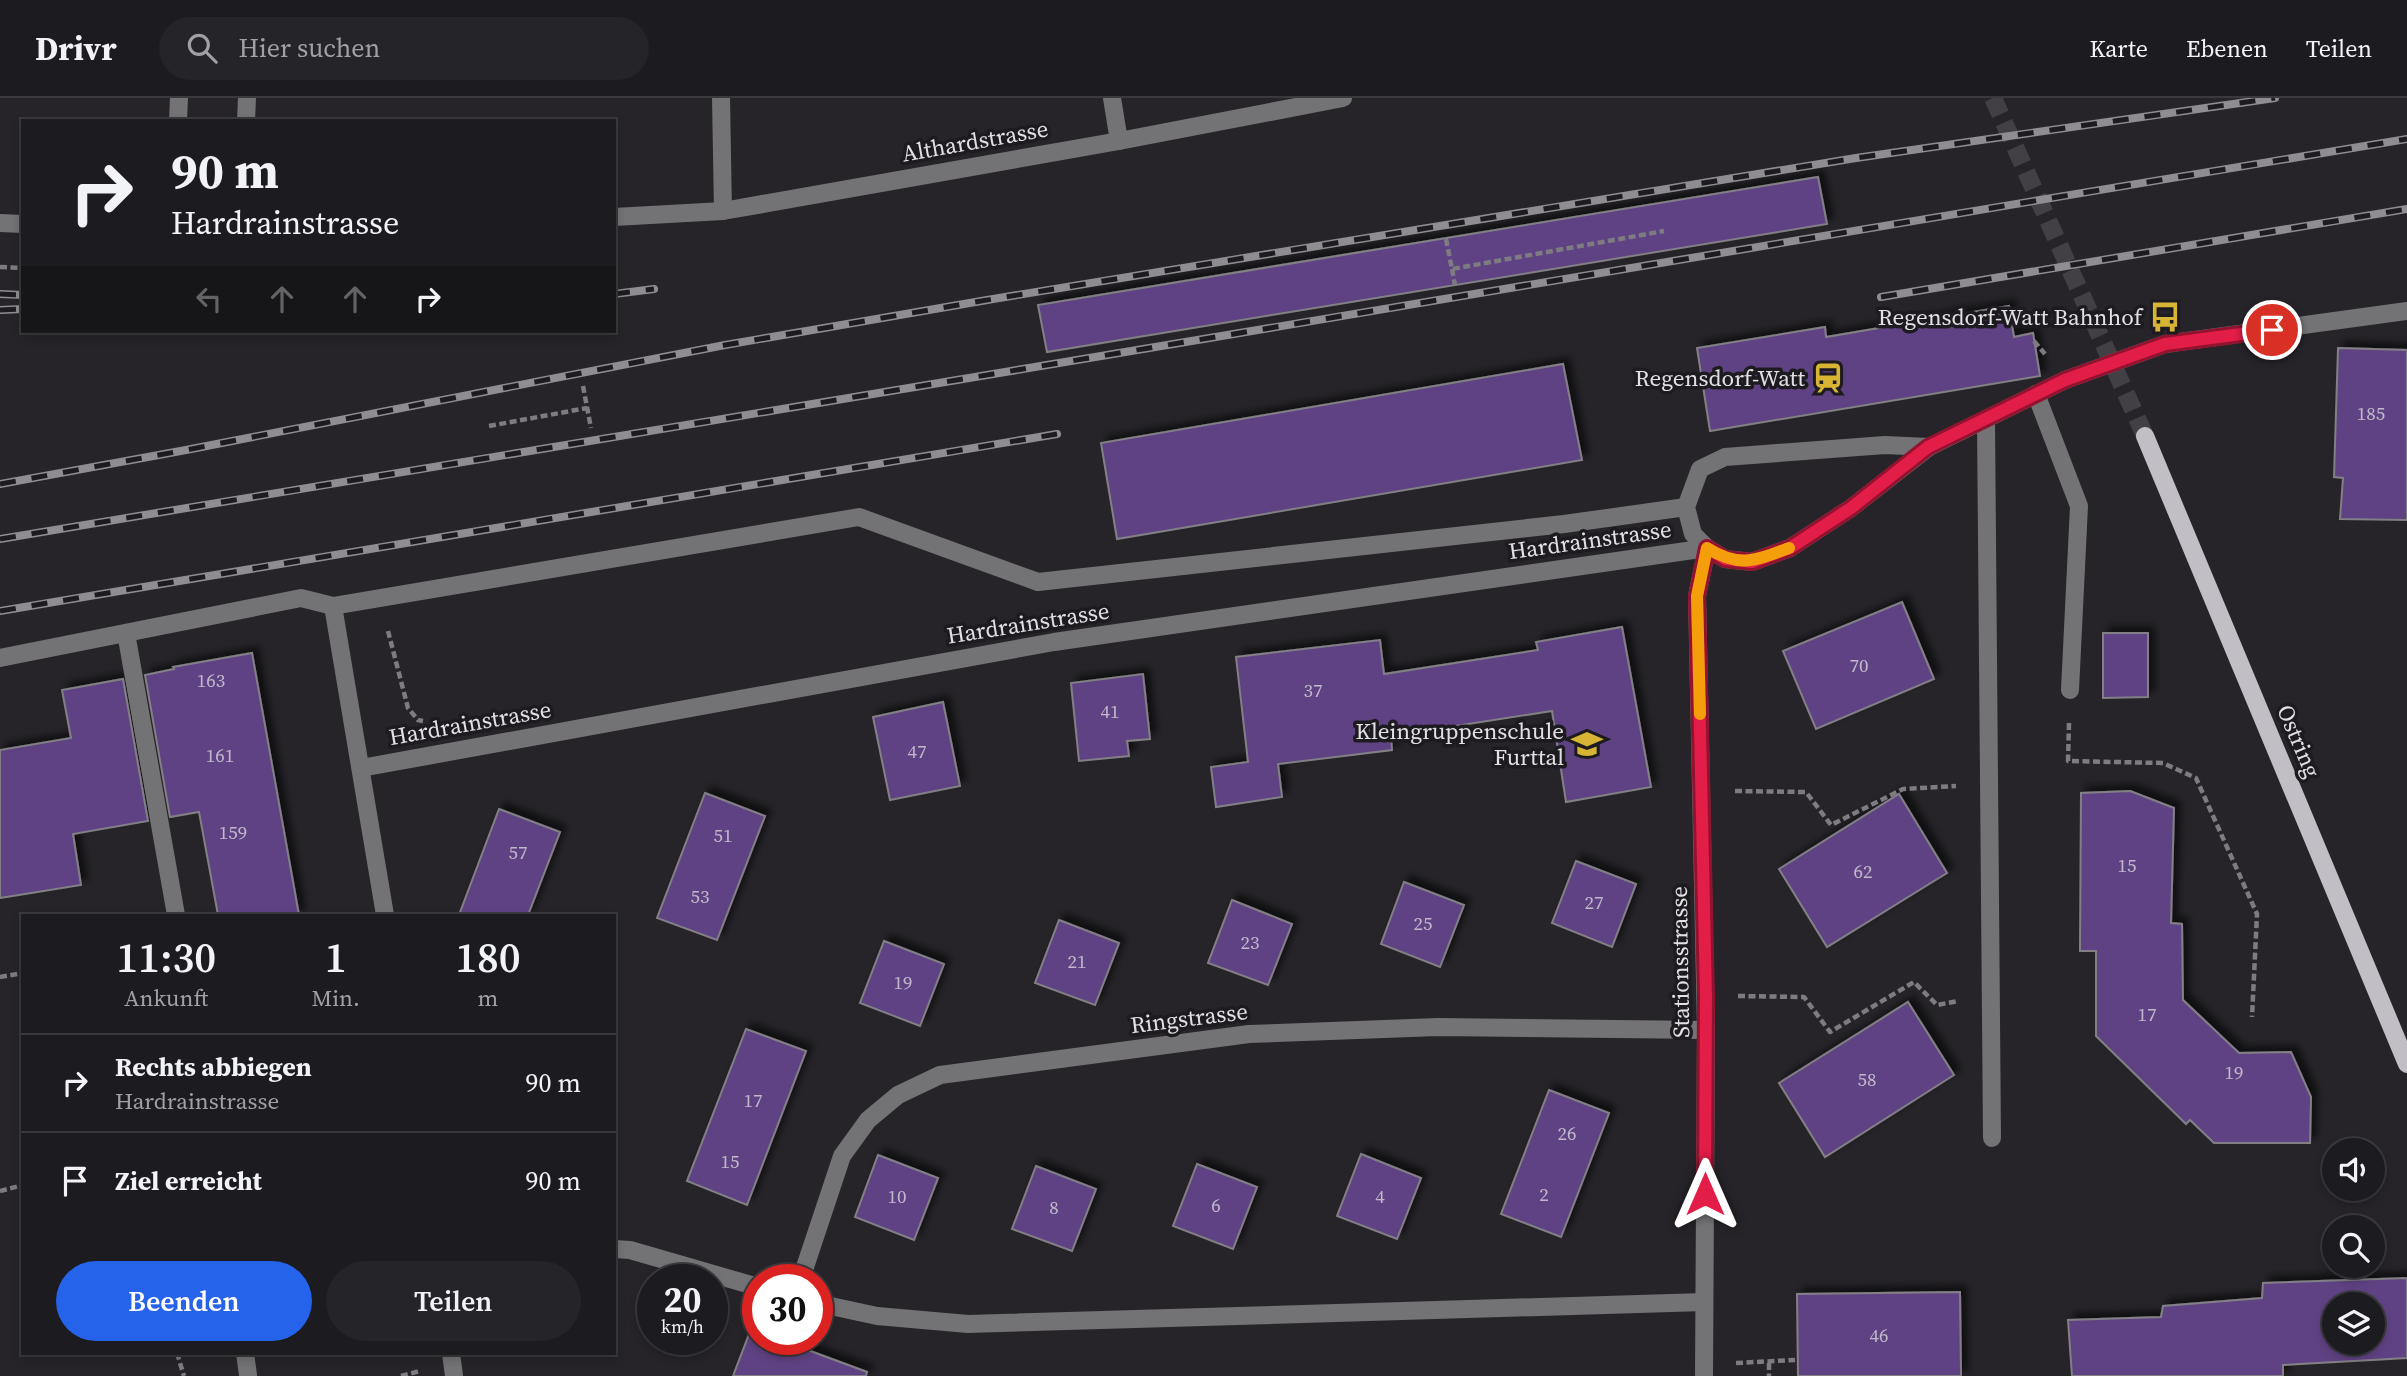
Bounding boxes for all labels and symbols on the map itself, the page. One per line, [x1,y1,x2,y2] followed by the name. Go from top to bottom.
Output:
[899,112,1051,170] street label: Althardstrasse
[2148,300,2182,334] bus stop icon: Regensdorf-Watt Bahnhof
[2242,300,2302,360] pin
[1878,301,2144,333] place label: Regensdorf-Watt Bahnhof
[1811,361,1845,395] station icon: Regensdorf-Watt
[1635,362,1806,394] place label: Regensdorf-Watt
[2357,400,2385,426] house number: 185
[1507,513,1673,567] street label: Hardrainstrasse
[944,594,1112,652] street label: Hardrainstrasse
[1849,652,1869,678] house number: 70
[197,667,225,693] house number: 163
[1303,677,1323,703] house number: 37
[386,693,554,753] street label: Hardrainstrasse
[1100,698,1120,724] house number: 41
[2269,700,2329,782] street label: Ostring
[1356,715,1564,773] place label: Kleingruppenschule Furttal
[1570,727,1604,761] school or university icon: Kleingruppenschule Furttal
[907,738,927,764] house number: 47
[206,742,234,768] house number: 161
[219,819,247,845] house number: 159
[713,822,733,848] house number: 51
[508,839,528,865] house number: 57
[2117,852,2137,878] house number: 15
[1853,858,1873,884] house number: 62
[690,883,710,909] house number: 53
[1663,886,1697,1038] street label: Stationsstrasse
[1584,889,1604,915] house number: 27
[1413,910,1433,936] house number: 25
[1240,929,1260,955] house number: 23
[1067,948,1087,974] house number: 21
[893,969,913,995] house number: 19
[1128,995,1250,1041] street label: Ringstrasse
[2137,1001,2157,1027] house number: 17
[2224,1059,2244,1085] house number: 19
[1857,1066,1877,1092] house number: 58
[743,1087,763,1113] house number: 17
[1557,1120,1577,1146] house number: 26
[720,1148,740,1174] house number: 15
[1668,1157,1742,1231] position arrow
[1539,1181,1549,1207] house number: 2
[887,1183,907,1209] house number: 10
[1375,1183,1385,1209] house number: 4
[1211,1192,1221,1218] house number: 6
[1049,1194,1059,1220] house number: 8
[742,1264,833,1355] speed limit sign: 30
[1869,1322,1889,1348] house number: 46

